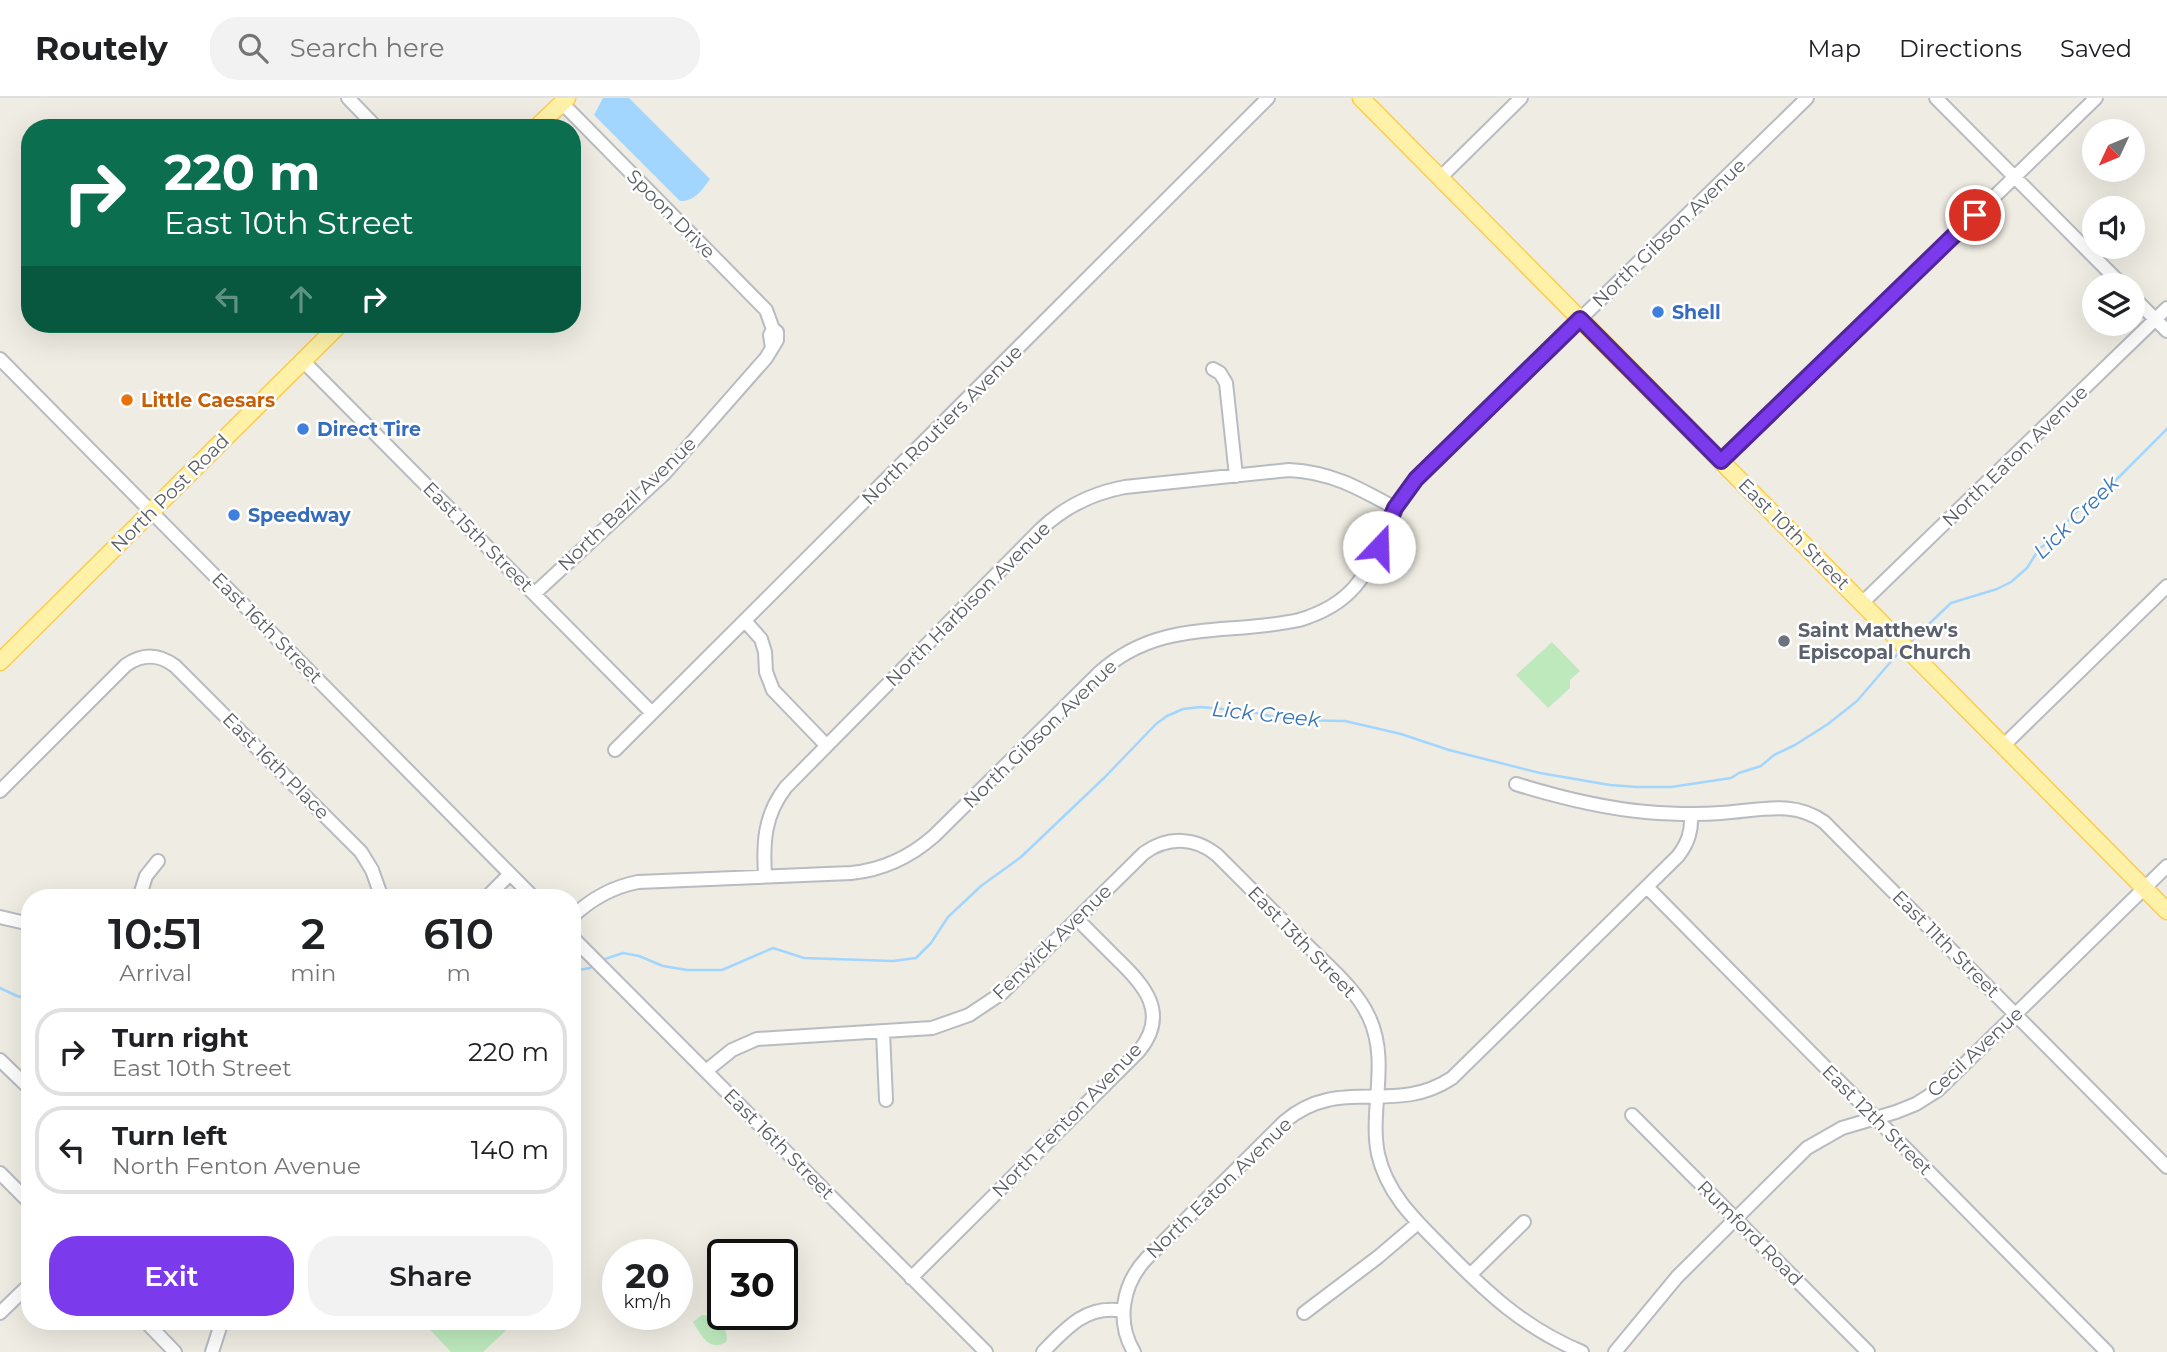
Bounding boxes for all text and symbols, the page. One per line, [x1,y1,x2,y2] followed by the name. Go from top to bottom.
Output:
[210,17,700,80] search box
[35,28,168,68] text: Routely
[234,29,272,67] icon: search
[290,32,445,64] text: Search here
[1808,34,1861,63] text: Map
[1899,34,2022,63] text: Directions
[2060,34,2132,63] text: Saved
[2082,119,2146,182] north arrow
[2082,119,2145,336] map controls
[164,143,320,202] text: 220 m
[49,147,140,238] icon: right
[1588,154,1750,312] street label: North Gibson Avenue
[622,165,720,263] street label: Spoon Drive
[1945,185,2005,245] pin
[1956,196,1994,234] icon: arrive
[2082,196,2145,259] button: sound
[164,203,414,242] text: East 10th Street
[2082,273,2145,336] button: layers
[209,280,247,318] icon: left
[282,280,320,318] icon: ahead
[355,280,393,318] icon: right
[1672,301,1721,324] place label: Shell
[1650,304,1666,320] marker: Shell
[857,340,1027,510] street label: North Routiers Avenue
[1937,381,2093,531] street label: North Eaton Avenue
[141,389,275,412] place label: Little Caesars
[119,392,135,408] marker: Little Caesars
[317,418,421,441] place label: Direct Tire
[295,421,311,437] marker: Direct Tire
[106,429,234,557] street label: North Post Road
[553,432,701,576] street label: North Bazil Avenue
[2028,469,2125,564] water label: Lick Creek
[1733,473,1855,595] street label: East 10th Street
[418,477,538,597] street label: East 15th Street
[248,504,351,527] place label: Speedway
[226,507,242,523] marker: Speedway
[1342,510,1416,584] position arrow
[881,517,1055,691] street label: North Harbison Avenue
[207,568,327,688] street label: East 16th Street
[1798,619,1971,664] place label: Saint Matthew's Episcopal Church
[1776,633,1792,649] marker: Saint Matthew's Episcopal Church
[959,655,1121,813] street label: North Gibson Avenue
[1211,696,1323,732] water label: Lick Creek
[218,708,334,824] street label: East 16th Place
[988,879,1116,1005] street label: Fenwick Avenue
[1243,881,1361,1003] street label: East 13th Street
[1888,886,2005,1003] street label: East 11th Street
[108,908,203,960] text: 10:51
[301,908,325,960] text: 2
[423,908,494,960] text: 610
[119,959,192,987] text: Arrival
[290,959,336,987] text: min
[446,959,471,987] text: m
[1923,1002,2027,1102] street label: Cecil Avenue
[112,1022,248,1054] text: Turn right
[53,1033,91,1071] icon: right
[468,1036,549,1068] text: 220 m
[987,1038,1147,1202] street label: North Fenton Avenue
[112,1054,292,1082] text: East 10th Street
[1817,1060,1937,1180] street label: East 12th Street
[719,1084,839,1204] street label: East 16th Street
[1141,1113,1297,1263] street label: North Eaton Avenue
[112,1120,228,1152] text: Turn left
[53,1131,91,1169] icon: left
[471,1134,549,1166] text: 140 m
[112,1152,361,1180] text: North Fenton Avenue
[1692,1175,1808,1291] street label: Rumford Road
[49,1236,294,1316] button: Exit
[308,1236,553,1316] button: Share
[707,1239,798,1330] speed limit sign: 30
[625,1254,670,1297] text: 20
[623,1291,672,1313] text: km/h

